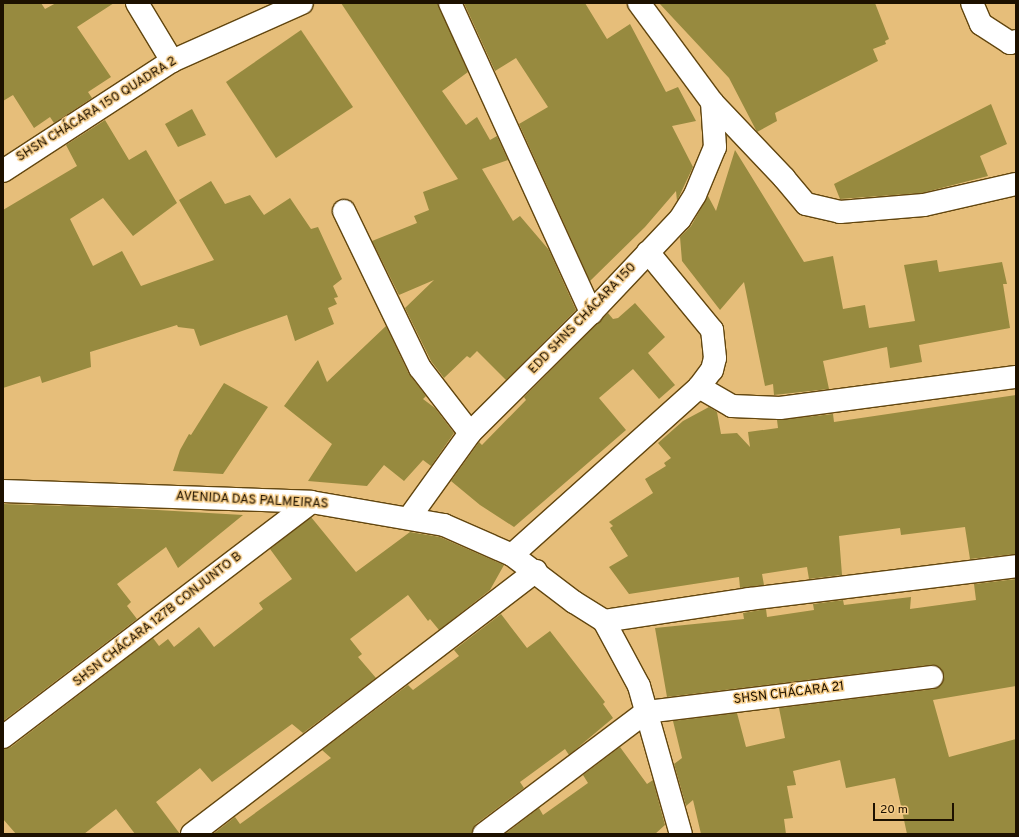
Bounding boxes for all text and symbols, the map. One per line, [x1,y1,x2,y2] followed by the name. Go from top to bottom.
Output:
[14,54,180,166] street label: SHSN CHÁCARA 150 QUADRA 2
[526,260,640,378] street label: EDD SHNS CHÁCARA 150
[175,489,329,513] street label: AVENIDA DAS PALMEIRAS
[70,549,246,691] street label: SHSN CHÁCARA 127B CONJUNTO B
[732,679,846,709] street label: SHSN CHÁCARA 21
[875,795,956,821] scale bar
[880,802,908,818] text: 20 m

